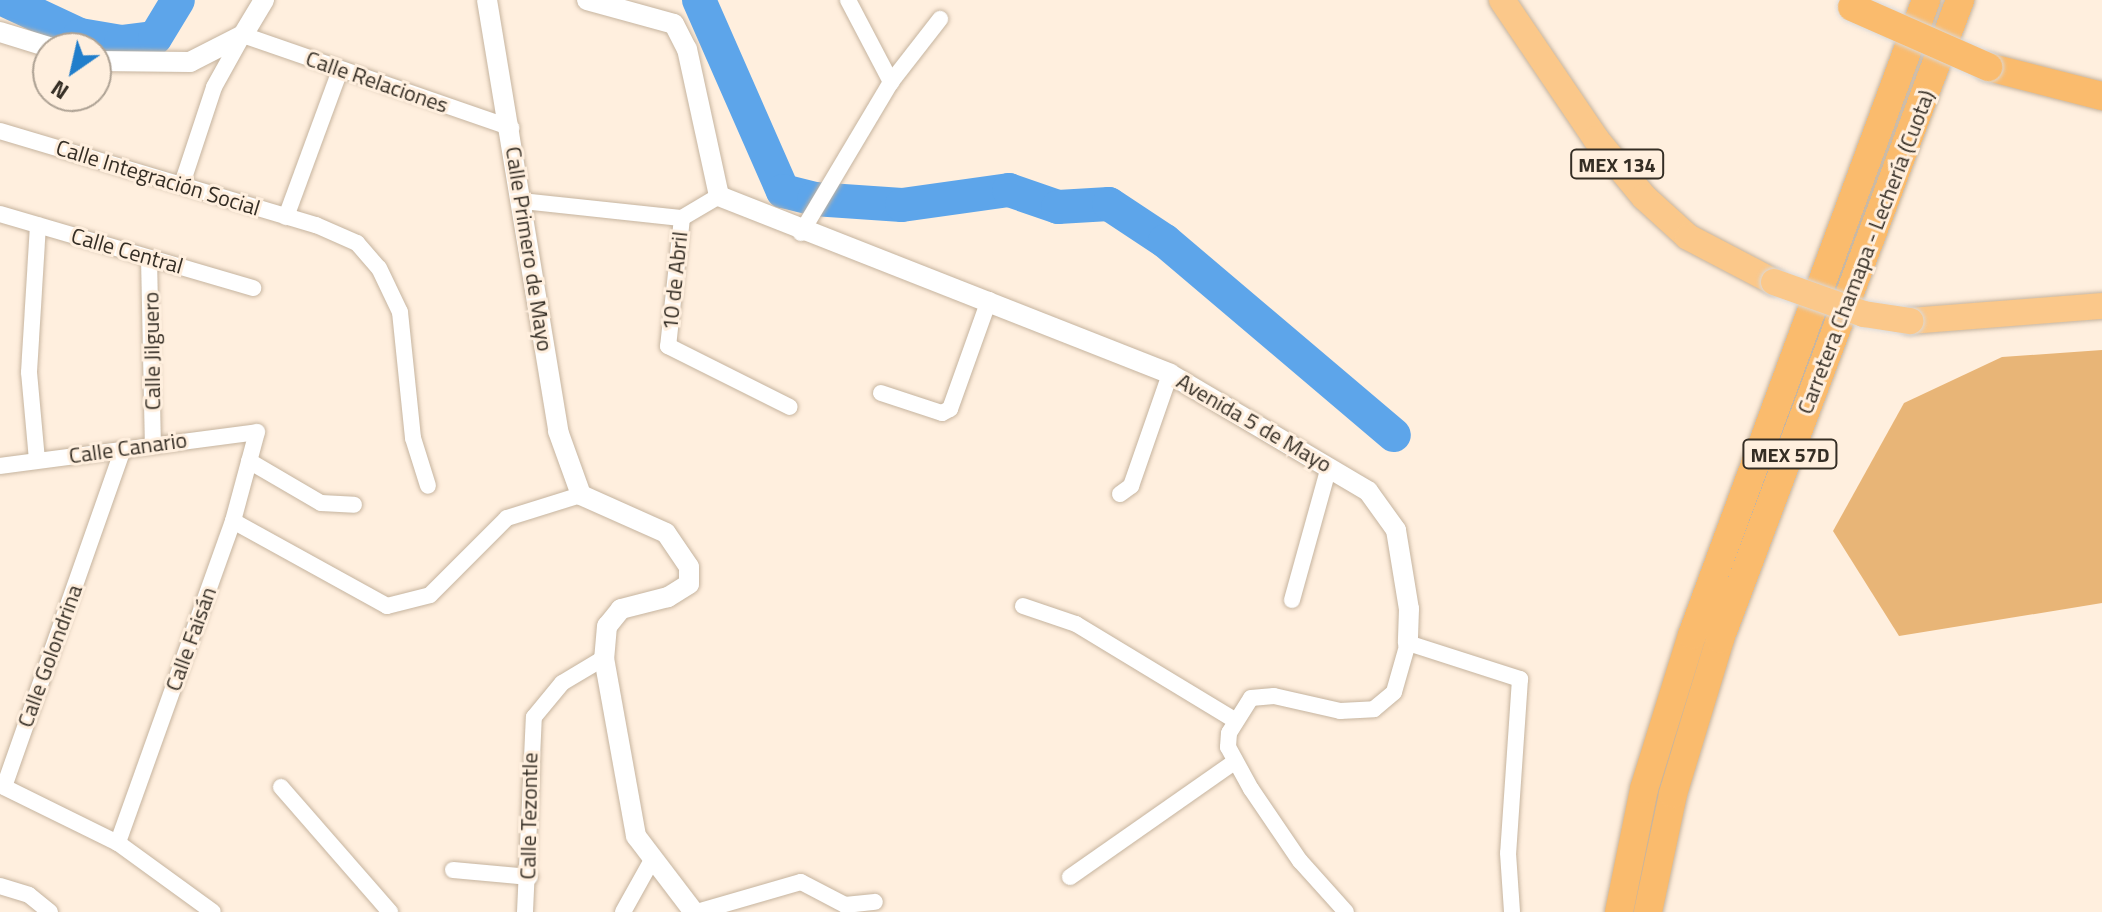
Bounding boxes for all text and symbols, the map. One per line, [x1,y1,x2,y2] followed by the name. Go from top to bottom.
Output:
[32,32,112,112] north arrow
[302,45,452,119] street label: Calle Relaciones
[44,72,76,109] text: N
[1792,86,1940,418] street label: Carretera Chamapa - Lechería (Cuota)
[53,134,263,222] street label: Calle Integración Social
[500,145,558,353] street label: Calle Primero de Mayo
[1569,148,1665,180] road number: MEX 134
[68,222,186,280] street label: Calle Central
[657,230,693,332] street label: 10 de Abril
[138,292,166,410] street label: Calle Jilguero
[1172,368,1336,478] street label: Avenida 5 de Mayo
[67,427,189,469] street label: Calle Canario
[1742,438,1838,470] road number: MEX 57D
[12,581,88,731] street label: Calle Golondrina
[160,583,222,695] street label: Calle Faisán
[515,752,543,880] street label: Calle Tezontle

